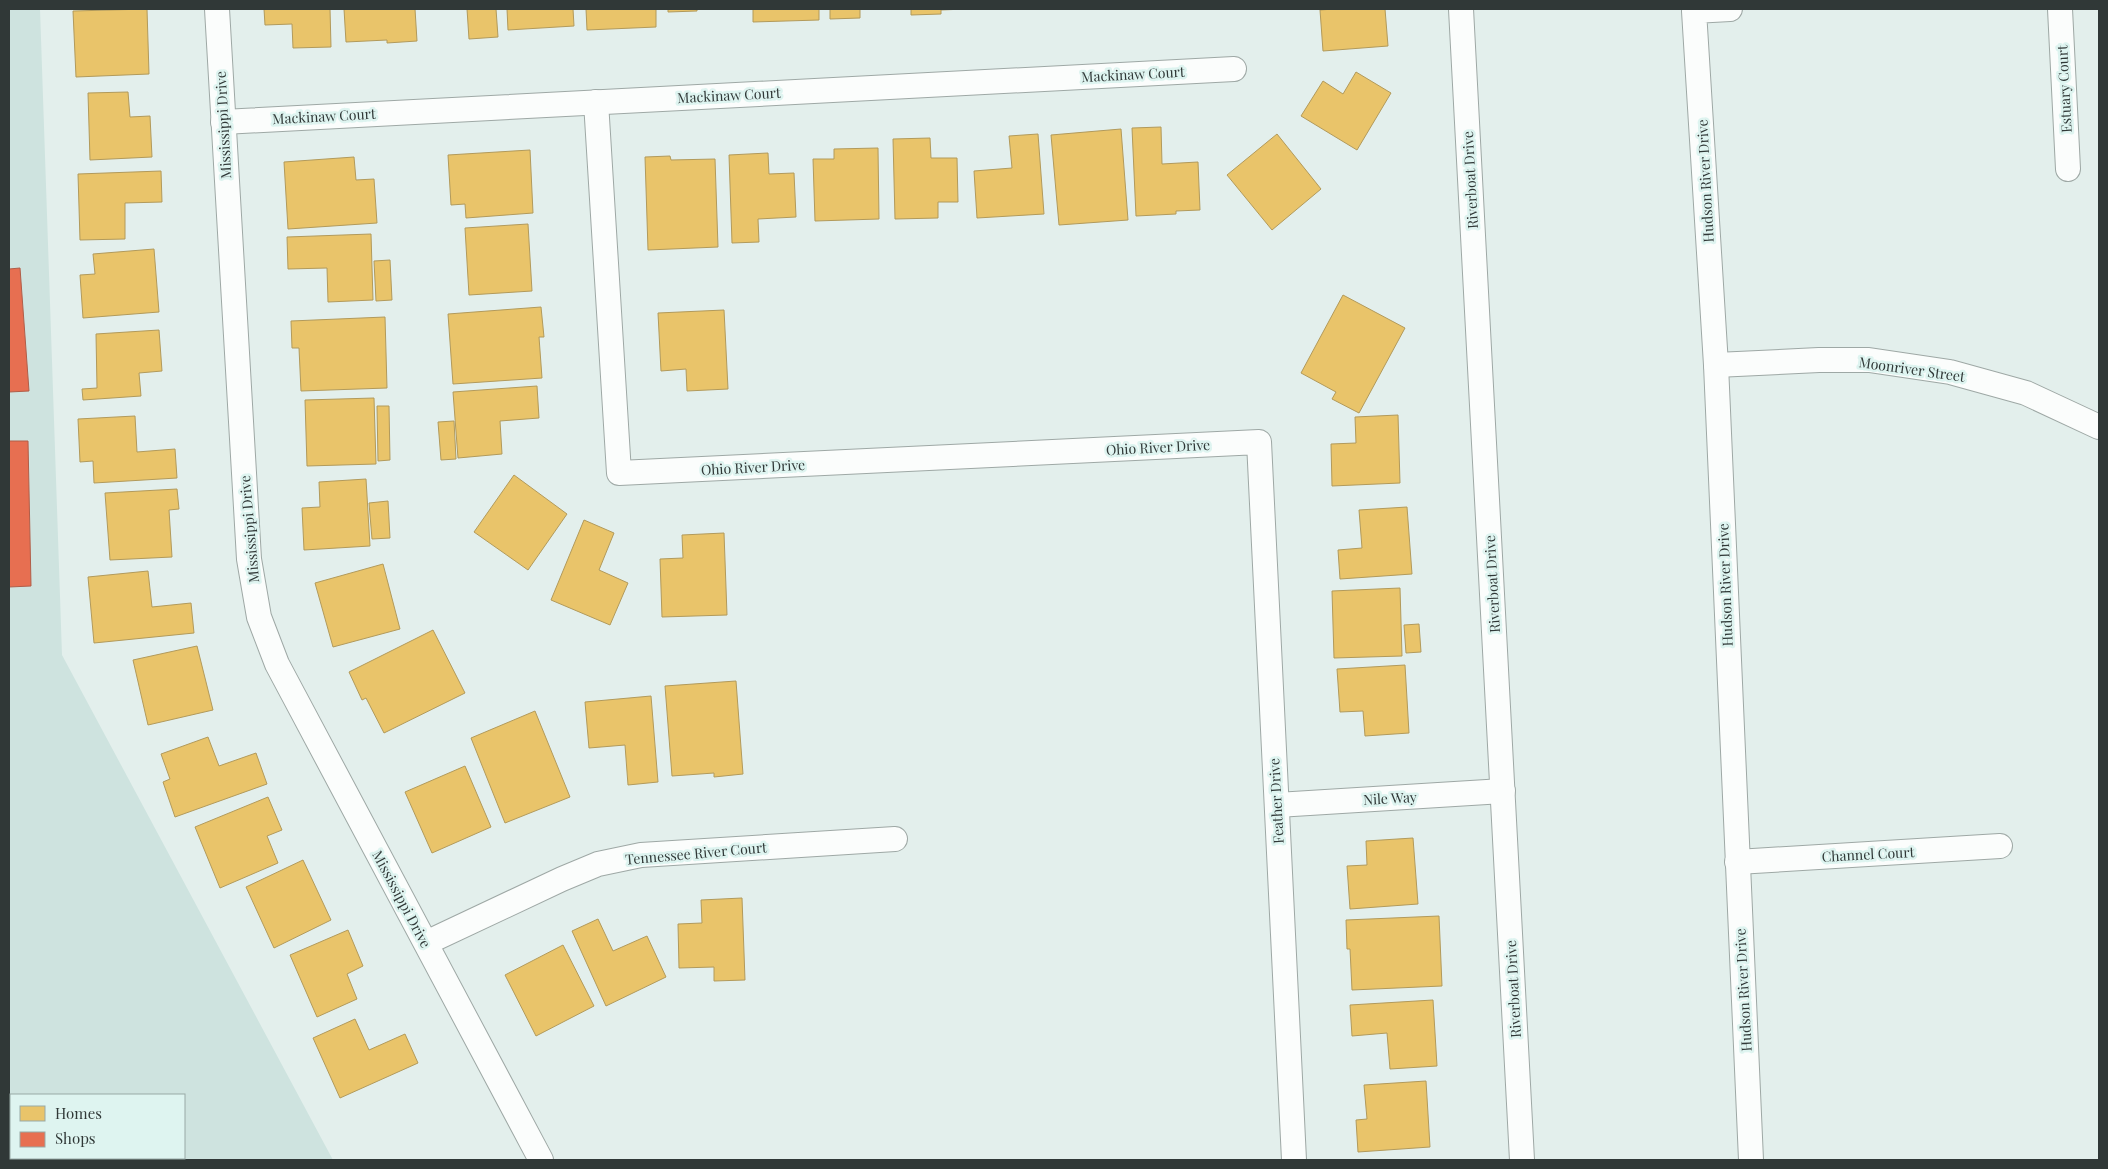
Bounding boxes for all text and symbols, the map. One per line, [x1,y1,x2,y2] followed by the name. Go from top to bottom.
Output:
[2052,44,2076,133] street label: Estuary Court
[1081,62,1186,86] street label: Mackinaw Court
[211,71,235,179] street label: Mississippi Drive
[677,83,782,107] street label: Mackinaw Court
[272,104,377,128] street label: Mackinaw Court
[1692,119,1718,243] street label: Hudson River Drive
[1458,131,1482,229] street label: Riverboat Drive
[1858,352,1967,386] street label: Moonriver Street
[1105,435,1211,459] street label: Ohio River Drive
[700,455,806,479] street label: Ohio River Drive
[235,475,263,583] street label: Mississippi Drive
[1713,523,1737,647] street label: Hudson River Drive
[1480,535,1504,633] street label: Riverboat Drive
[1264,758,1288,844] street label: Feather Drive
[1363,787,1417,809] street label: Nile Way
[624,837,769,869] street label: Tennessee River Court
[1821,842,1916,866] street label: Channel Court
[368,847,436,951] street label: Mississippi Drive
[1730,928,1756,1052] street label: Hudson River Drive
[1501,940,1525,1038] street label: Riverboat Drive
[10,1094,185,1159] legend
[55,1103,102,1123] text: Homes
[55,1128,96,1148] text: Shops

